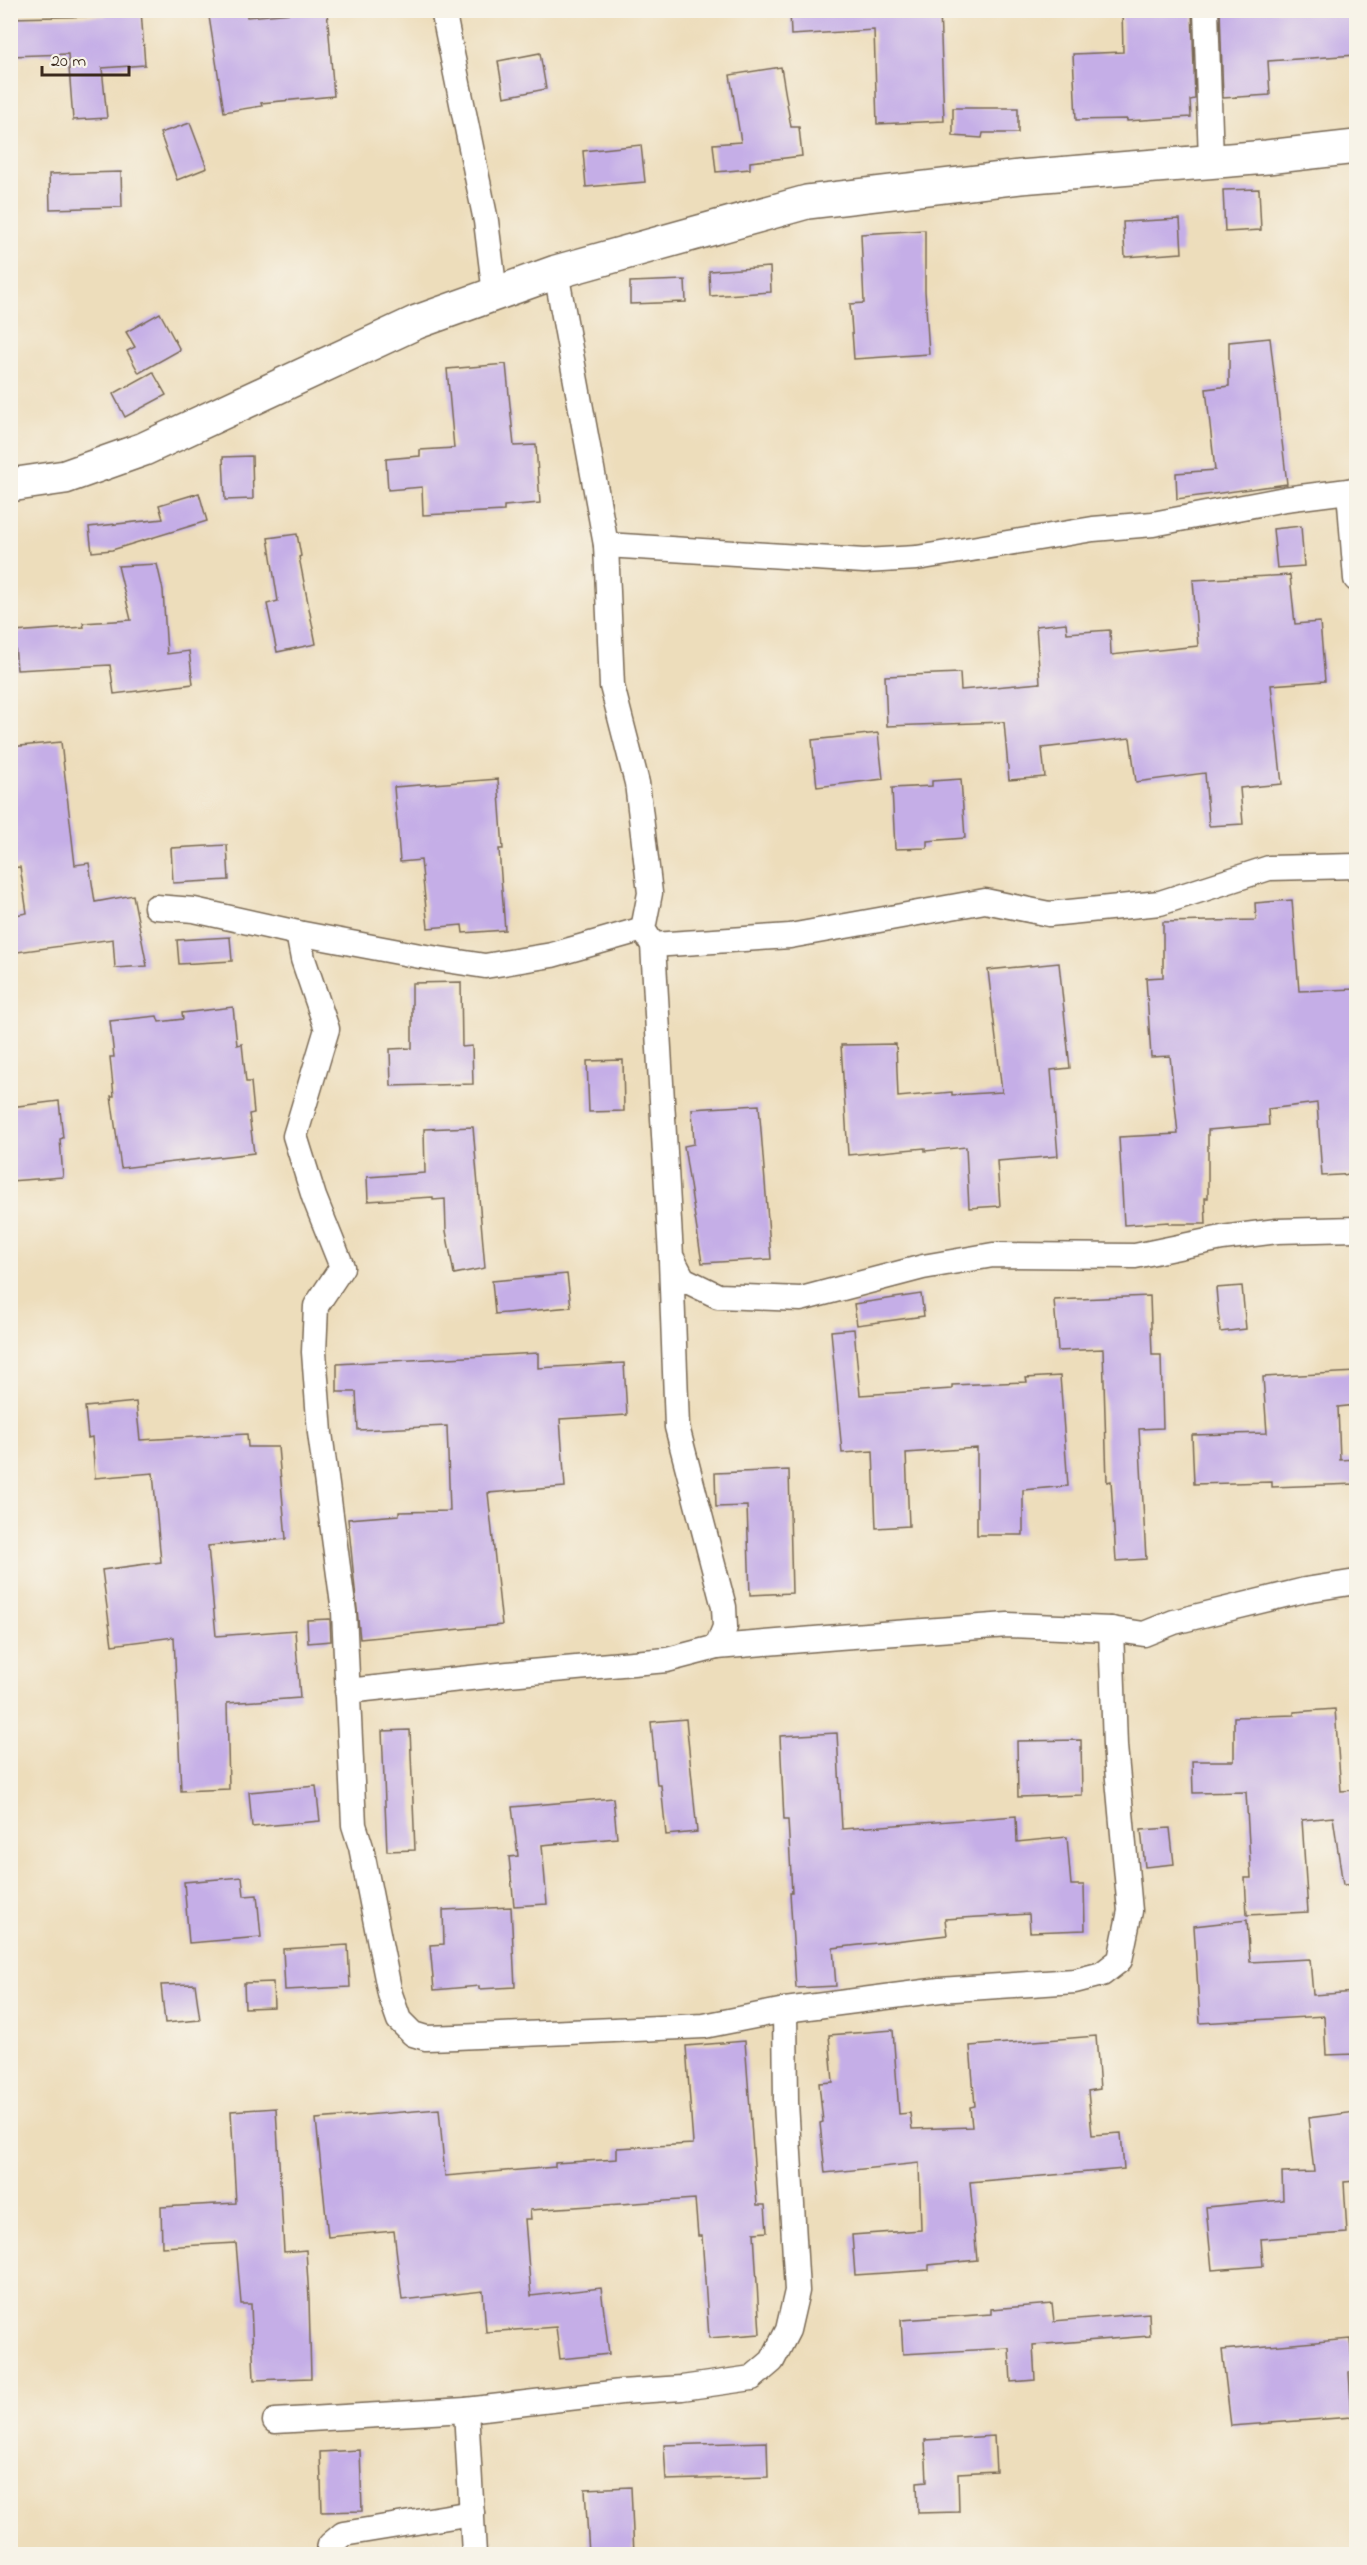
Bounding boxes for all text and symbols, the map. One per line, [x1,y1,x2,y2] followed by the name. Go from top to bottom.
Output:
[42,39,129,77] scale bar
[51,49,86,75] text: 20 m

